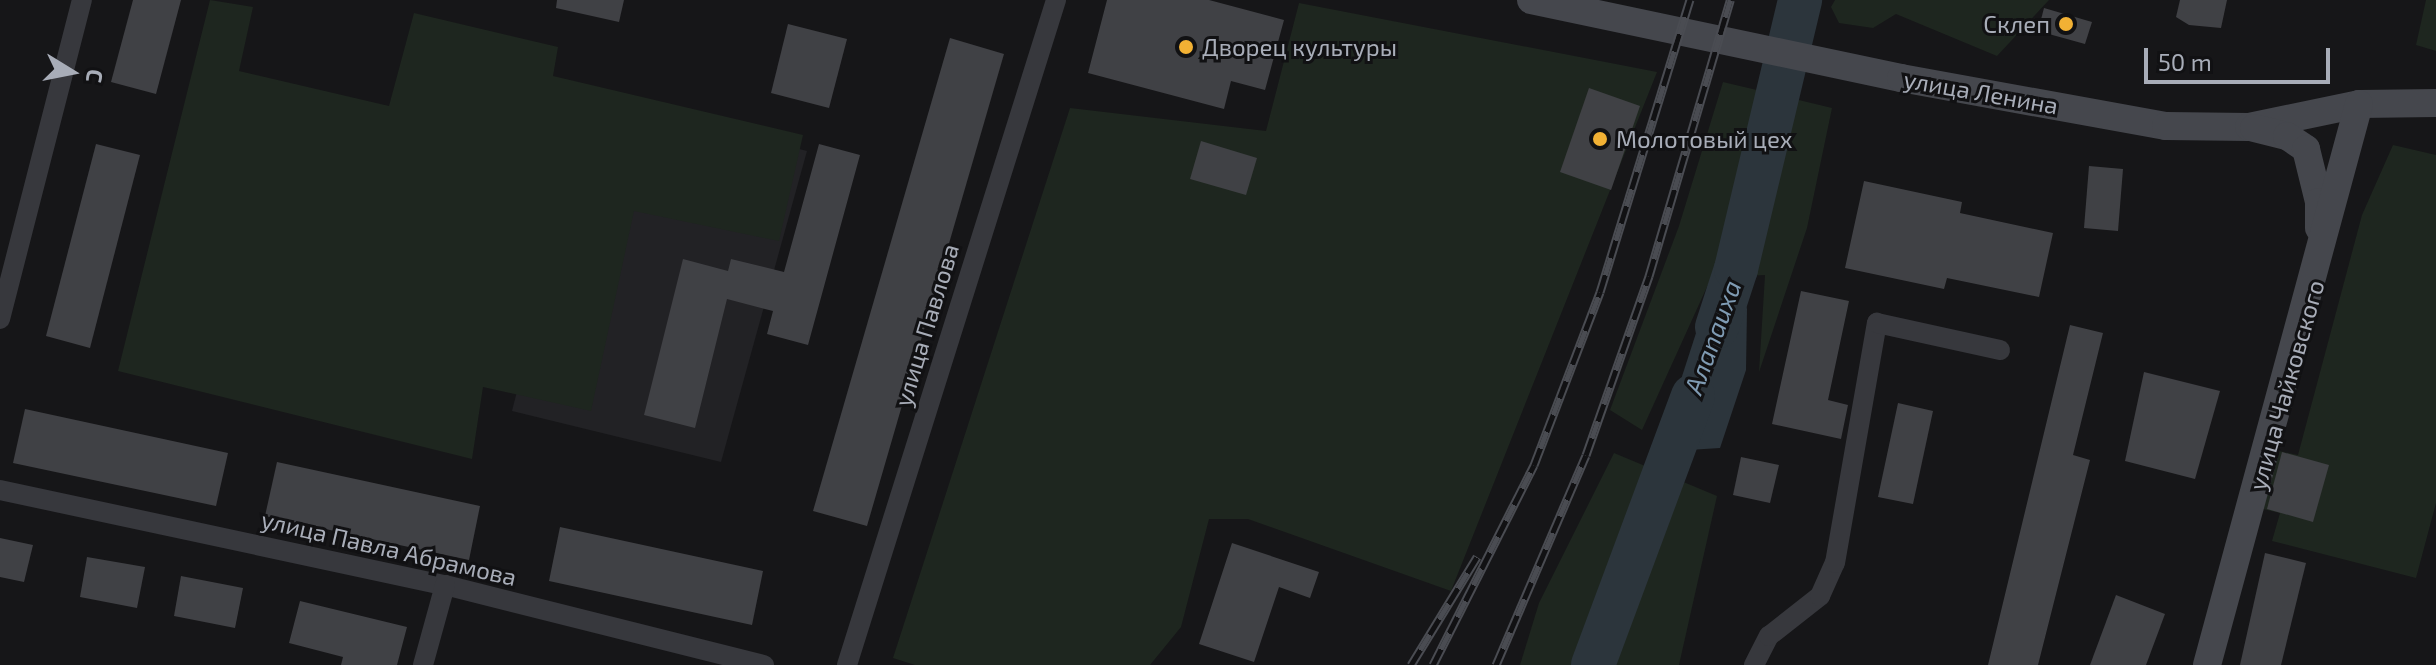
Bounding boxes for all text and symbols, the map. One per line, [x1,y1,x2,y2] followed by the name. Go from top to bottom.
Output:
[1983,10,2050,38] place label: Склеп
[2057,15,2075,33] marker: Склеп
[32,32,112,112] north arrow
[2148,32,2334,82] scale bar
[1202,33,1397,61] place label: Дворец культуры
[1177,38,1195,56] marker: Дворец культуры
[2158,47,2212,76] text: 50 m
[1902,64,2060,120] street label: улица Ленина
[82,68,110,85] text: С
[1616,125,1792,153] place label: Молотовый цех
[1591,130,1609,148] marker: Молотовый цех
[888,240,964,410] street label: улица Павлова
[1677,276,1747,398] water label: Алапаиха
[2242,277,2330,493] street label: улица Чайковского
[259,505,519,591] street label: улица Павла Абрамова

